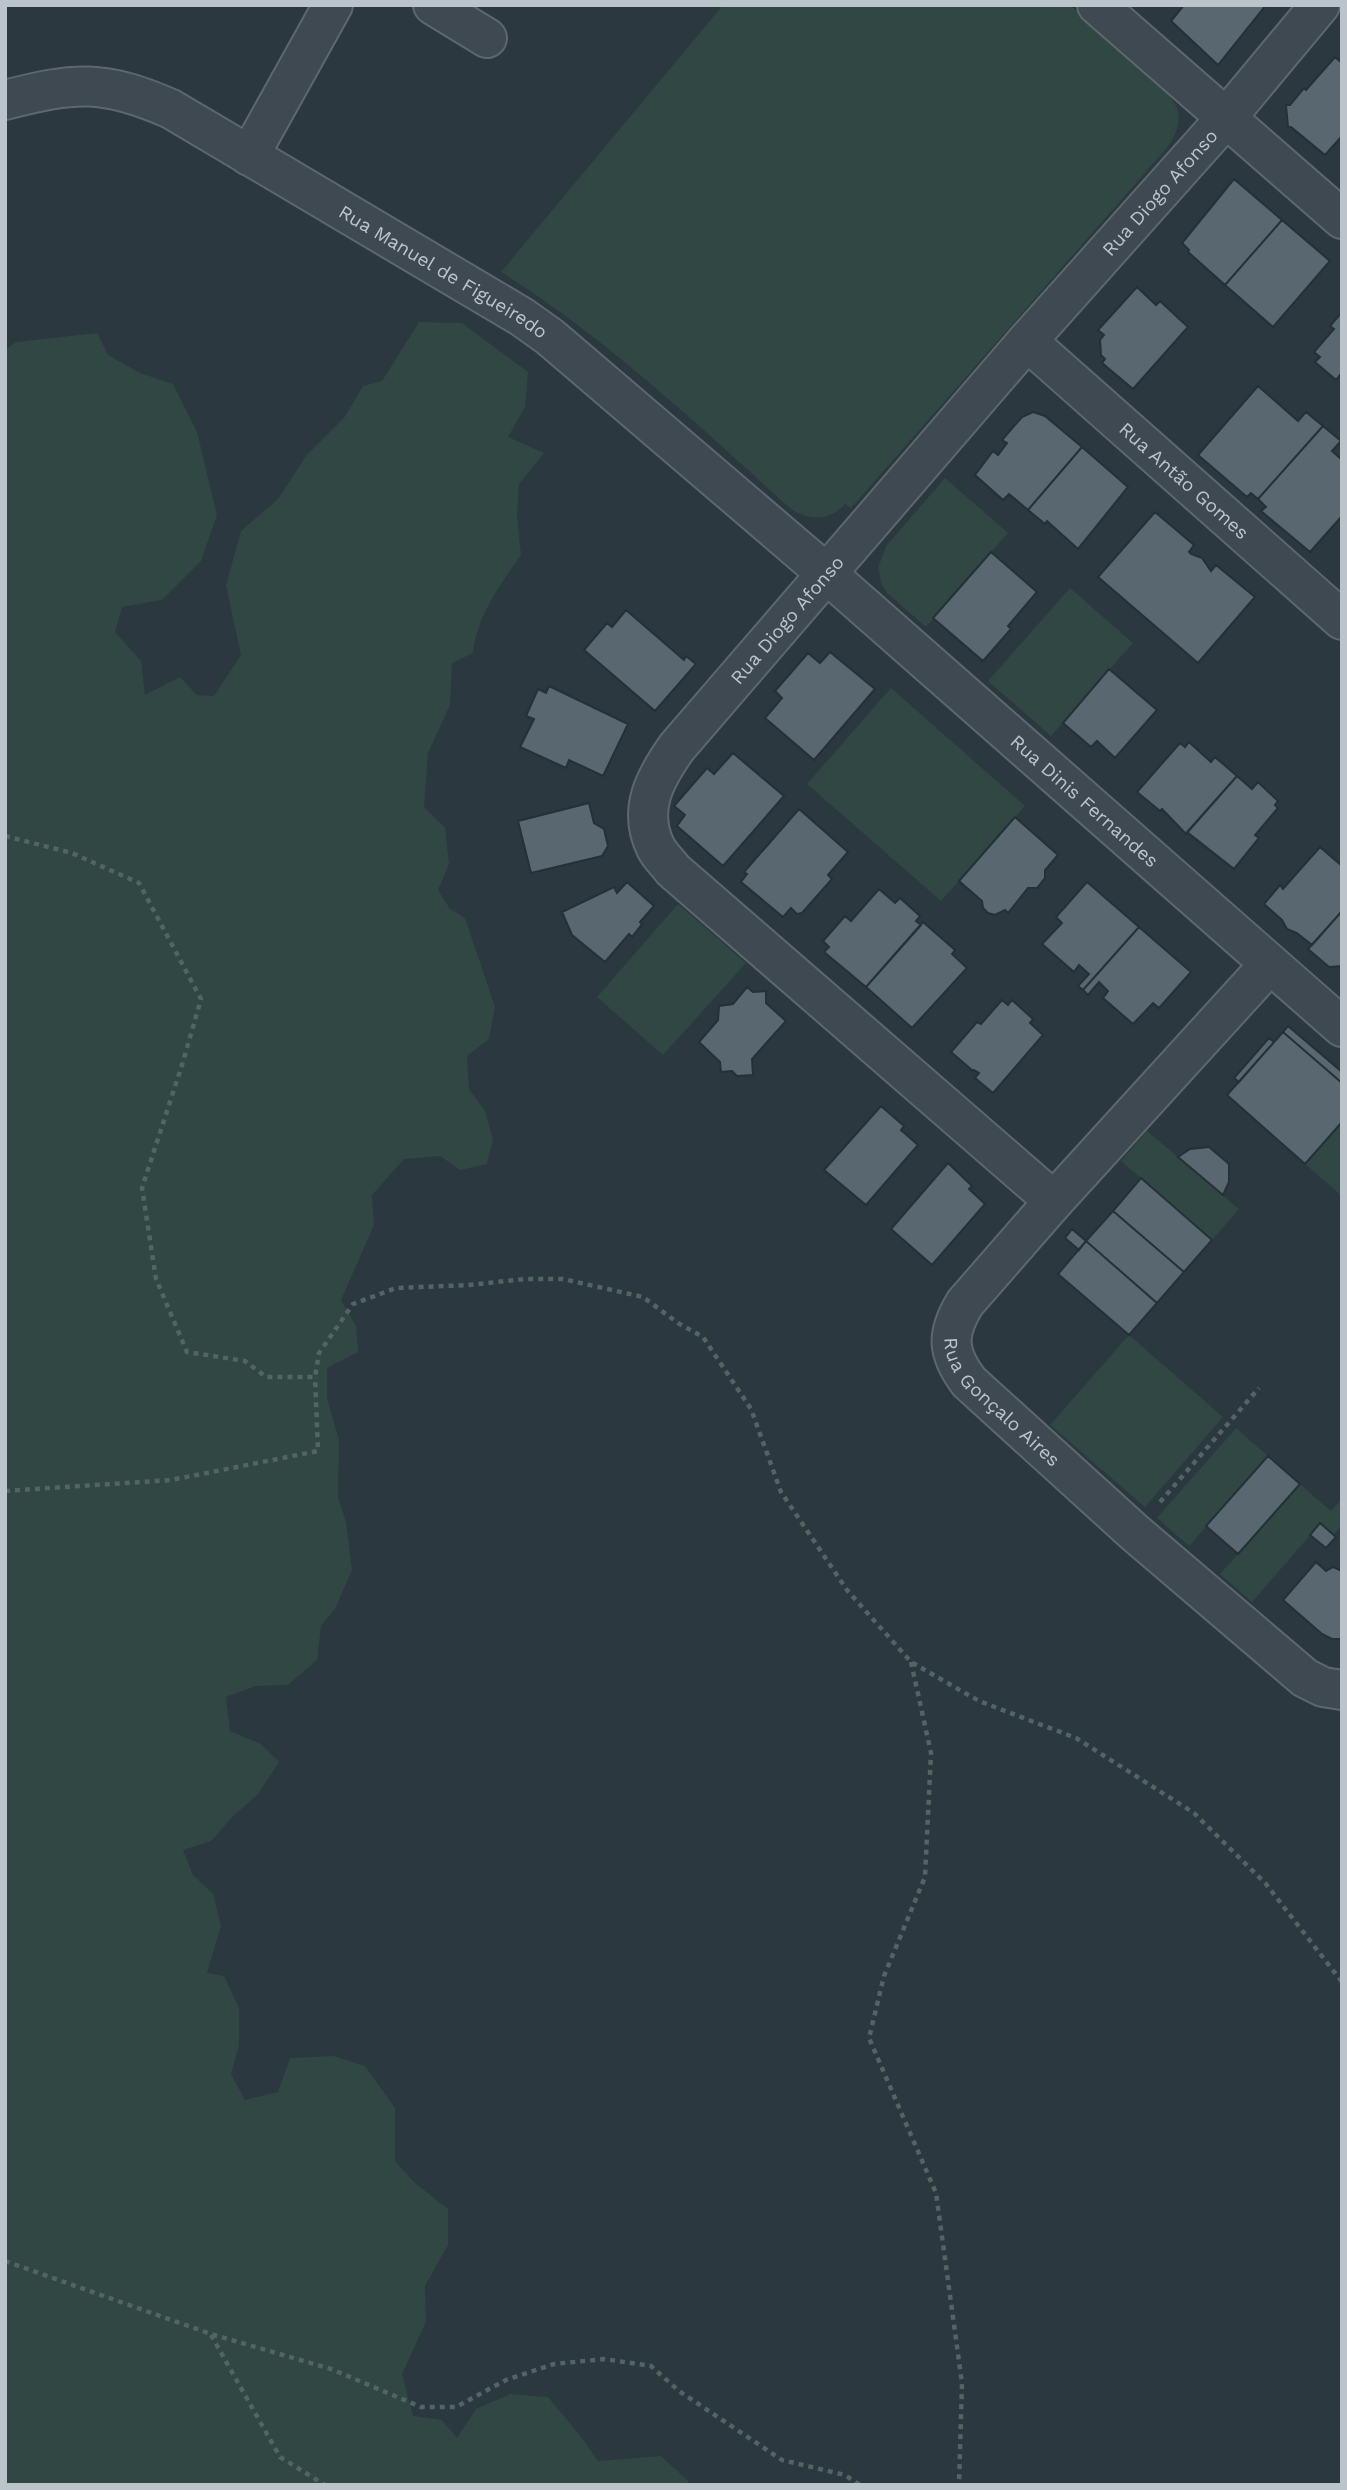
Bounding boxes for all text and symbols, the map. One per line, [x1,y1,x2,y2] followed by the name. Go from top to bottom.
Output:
[1097,124,1222,261] street label: Rua Diogo Afonso
[335,200,552,343] street label: Rua Manuel de Figueiredo
[1115,417,1254,544] street label: Rua Antão Gomes
[725,551,848,689] street label: Rua Diogo Afonso
[1006,729,1163,872] street label: Rua Dinis Fernandes
[940,1337,1065,1471] street label: Rua Gonçalo Aires

